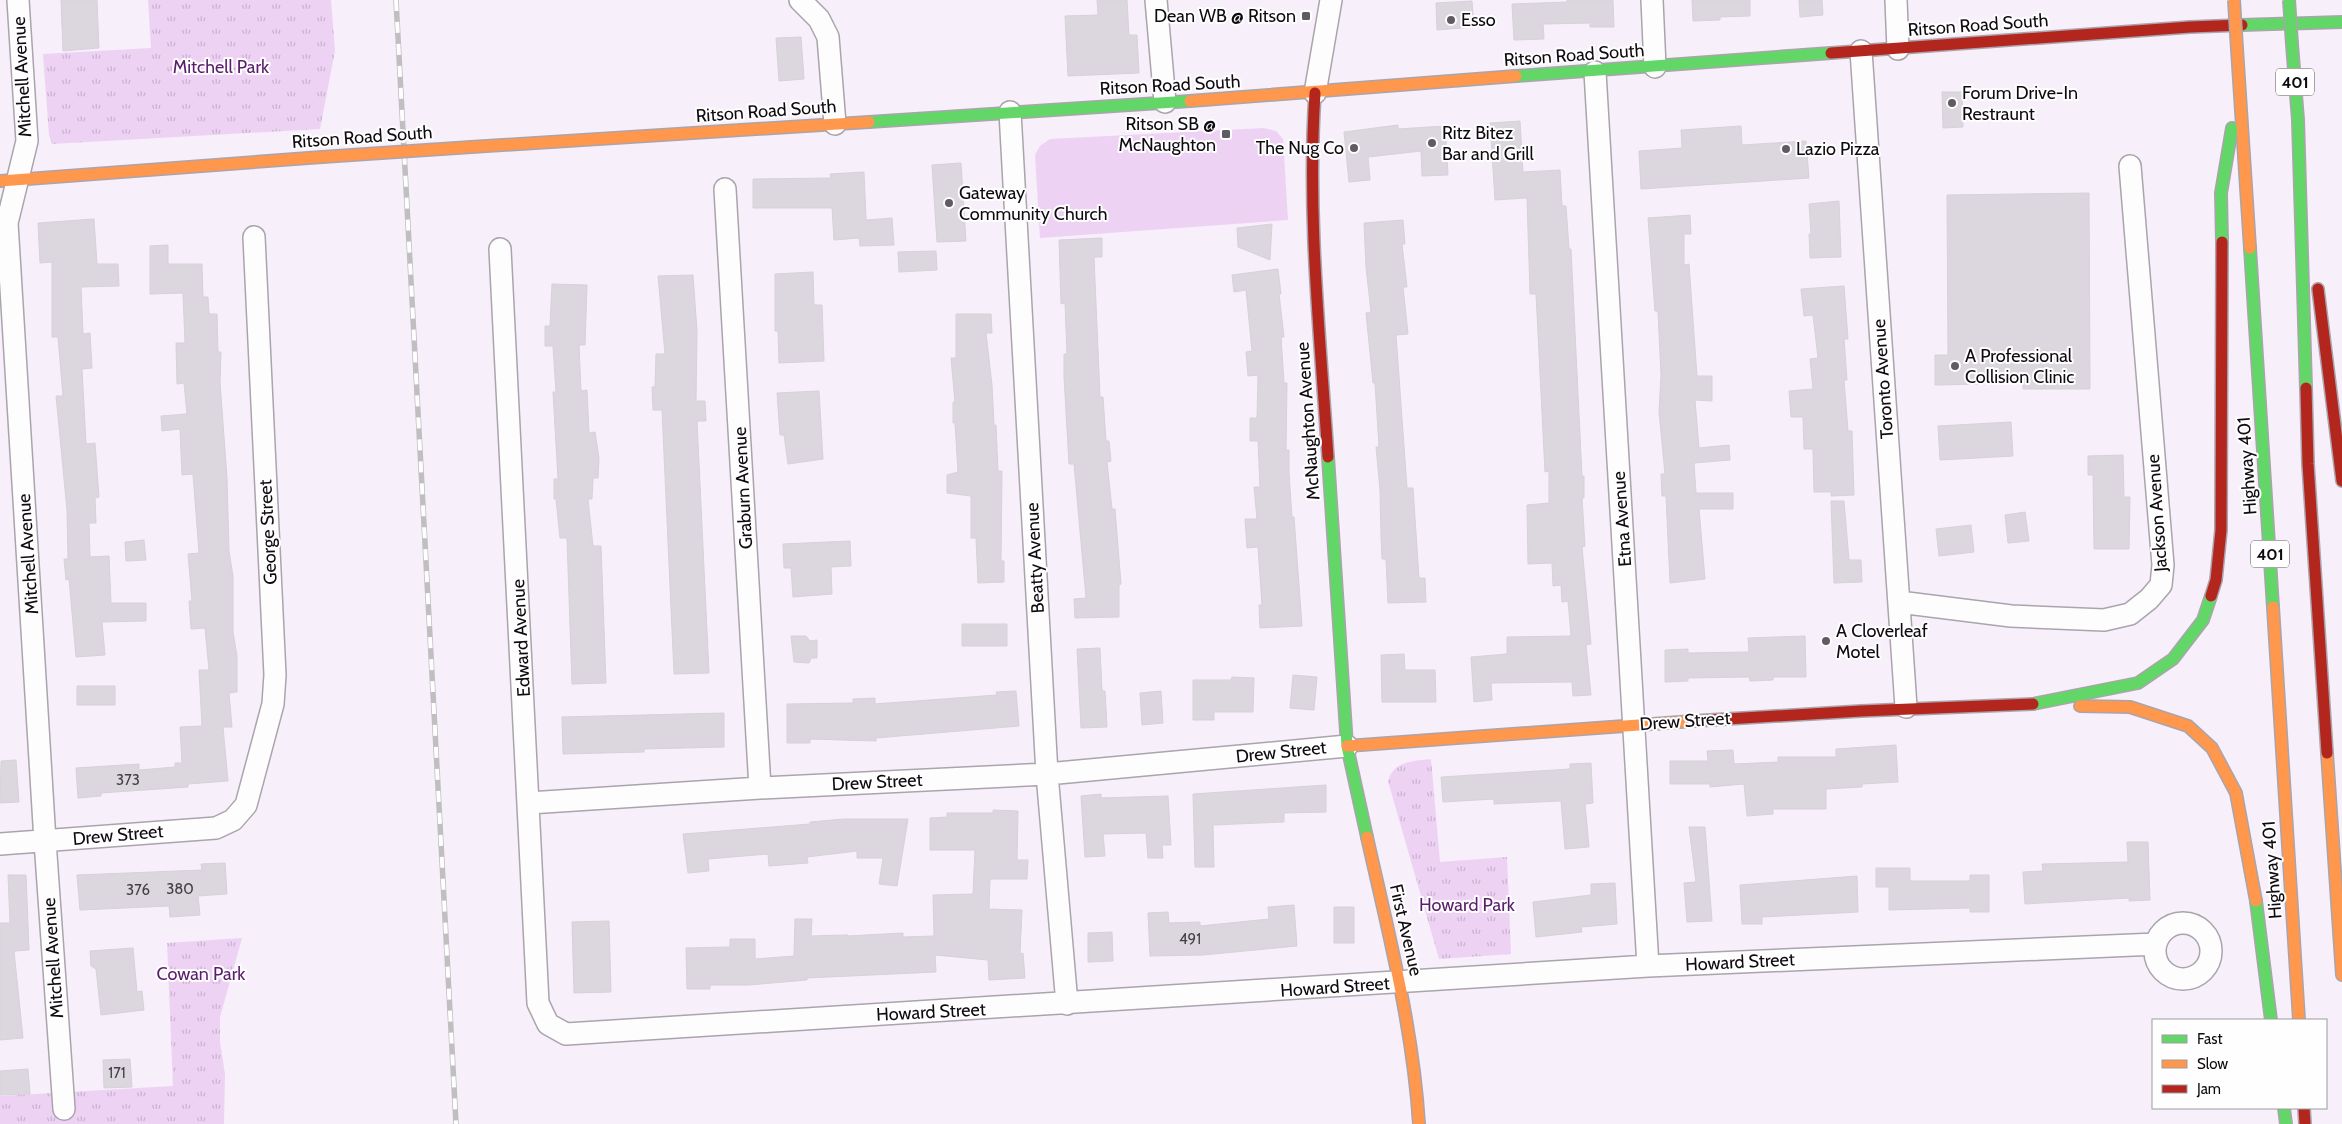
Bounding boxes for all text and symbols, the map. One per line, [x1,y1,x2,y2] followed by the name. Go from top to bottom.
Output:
[1154,5,1296,27] place label: Dean WB @ Ritson
[1461,9,1496,31] place label: Esso
[1907,9,2049,41] street label: Ritson Road South
[1300,10,1312,22] marker: Dean WB @ Ritson
[1445,14,1457,26] marker: Esso
[8,16,36,138] street label: Mitchell Avenue
[1503,39,1645,71] street label: Ritson Road South
[173,56,270,78] park label: Mitchell Park
[2276,68,2314,95] road number: 401
[1099,70,1241,100] street label: Ritson Road South
[1962,82,2078,125] place label: Forum Drive-In Restraunt
[695,95,837,127] street label: Ritson Road South
[1946,97,1958,109] marker: Forum Drive-In Restraunt
[1118,113,1216,156] place label: Ritson SB @ McNaughton
[291,121,433,153] street label: Ritson Road South
[1442,122,1535,165] place label: Ritz Bitez Bar and Grill
[1220,128,1232,140] marker: Ritson SB @ McNaughton
[1256,137,1344,159] place label: The Nug Co
[1426,137,1438,149] marker: Ritz Bitez Bar and Grill
[1796,138,1880,160] place label: Lazio Pizza
[1348,142,1360,154] marker: The Nug Co
[1780,143,1792,155] marker: Lazio Pizza
[959,182,1107,225] place label: Gateway Community Church
[943,197,955,209] marker: Gateway Community Church
[1868,318,1898,440] street label: Toronto Avenue
[1291,341,1325,501] street label: McNaughton Avenue
[1965,345,2075,388] place label: A Professional Collision Clinic
[1949,360,1961,372] marker: A Professional Collision Clinic
[2233,416,2261,516] street label: Highway 401
[729,426,757,550] street label: Graburn Avenue
[2142,453,2172,574] street label: Jackson Avenue
[1608,471,1636,567] street label: Etna Avenue
[254,479,282,585] street label: George Street
[13,493,43,615] street label: Mitchell Avenue
[1021,502,1049,614] street label: Beatty Avenue
[2251,540,2289,568] road number: 401
[507,579,535,697] street label: Edward Avenue
[1836,620,1928,663] place label: A Cloverleaf Motel
[1820,635,1832,647] marker: A Cloverleaf Motel
[1639,707,1731,735] street label: Drew Street
[1235,736,1327,768] street label: Drew Street
[831,769,923,795] street label: Drew Street
[116,771,140,789] house number: 373
[72,820,164,850] street label: Drew Street
[2258,820,2286,920] street label: Highway 401
[166,880,194,898] house number: 380
[126,881,150,899] house number: 376
[1385,882,1427,978] street label: First Avenue
[1419,894,1516,916] park label: Howard Park
[38,897,68,1019] street label: Mitchell Avenue
[1179,930,1201,948] house number: 491
[1685,948,1795,976] street label: Howard Street
[157,963,246,985] park label: Cowan Park
[1280,972,1390,1002] street label: Howard Street
[876,998,986,1026] street label: Howard Street
[2152,1019,2327,1109] legend
[2197,1030,2222,1048] text: Fast
[2197,1055,2228,1073] text: Slow
[108,1064,126,1082] house number: 171
[2196,1080,2221,1098] text: Jam

